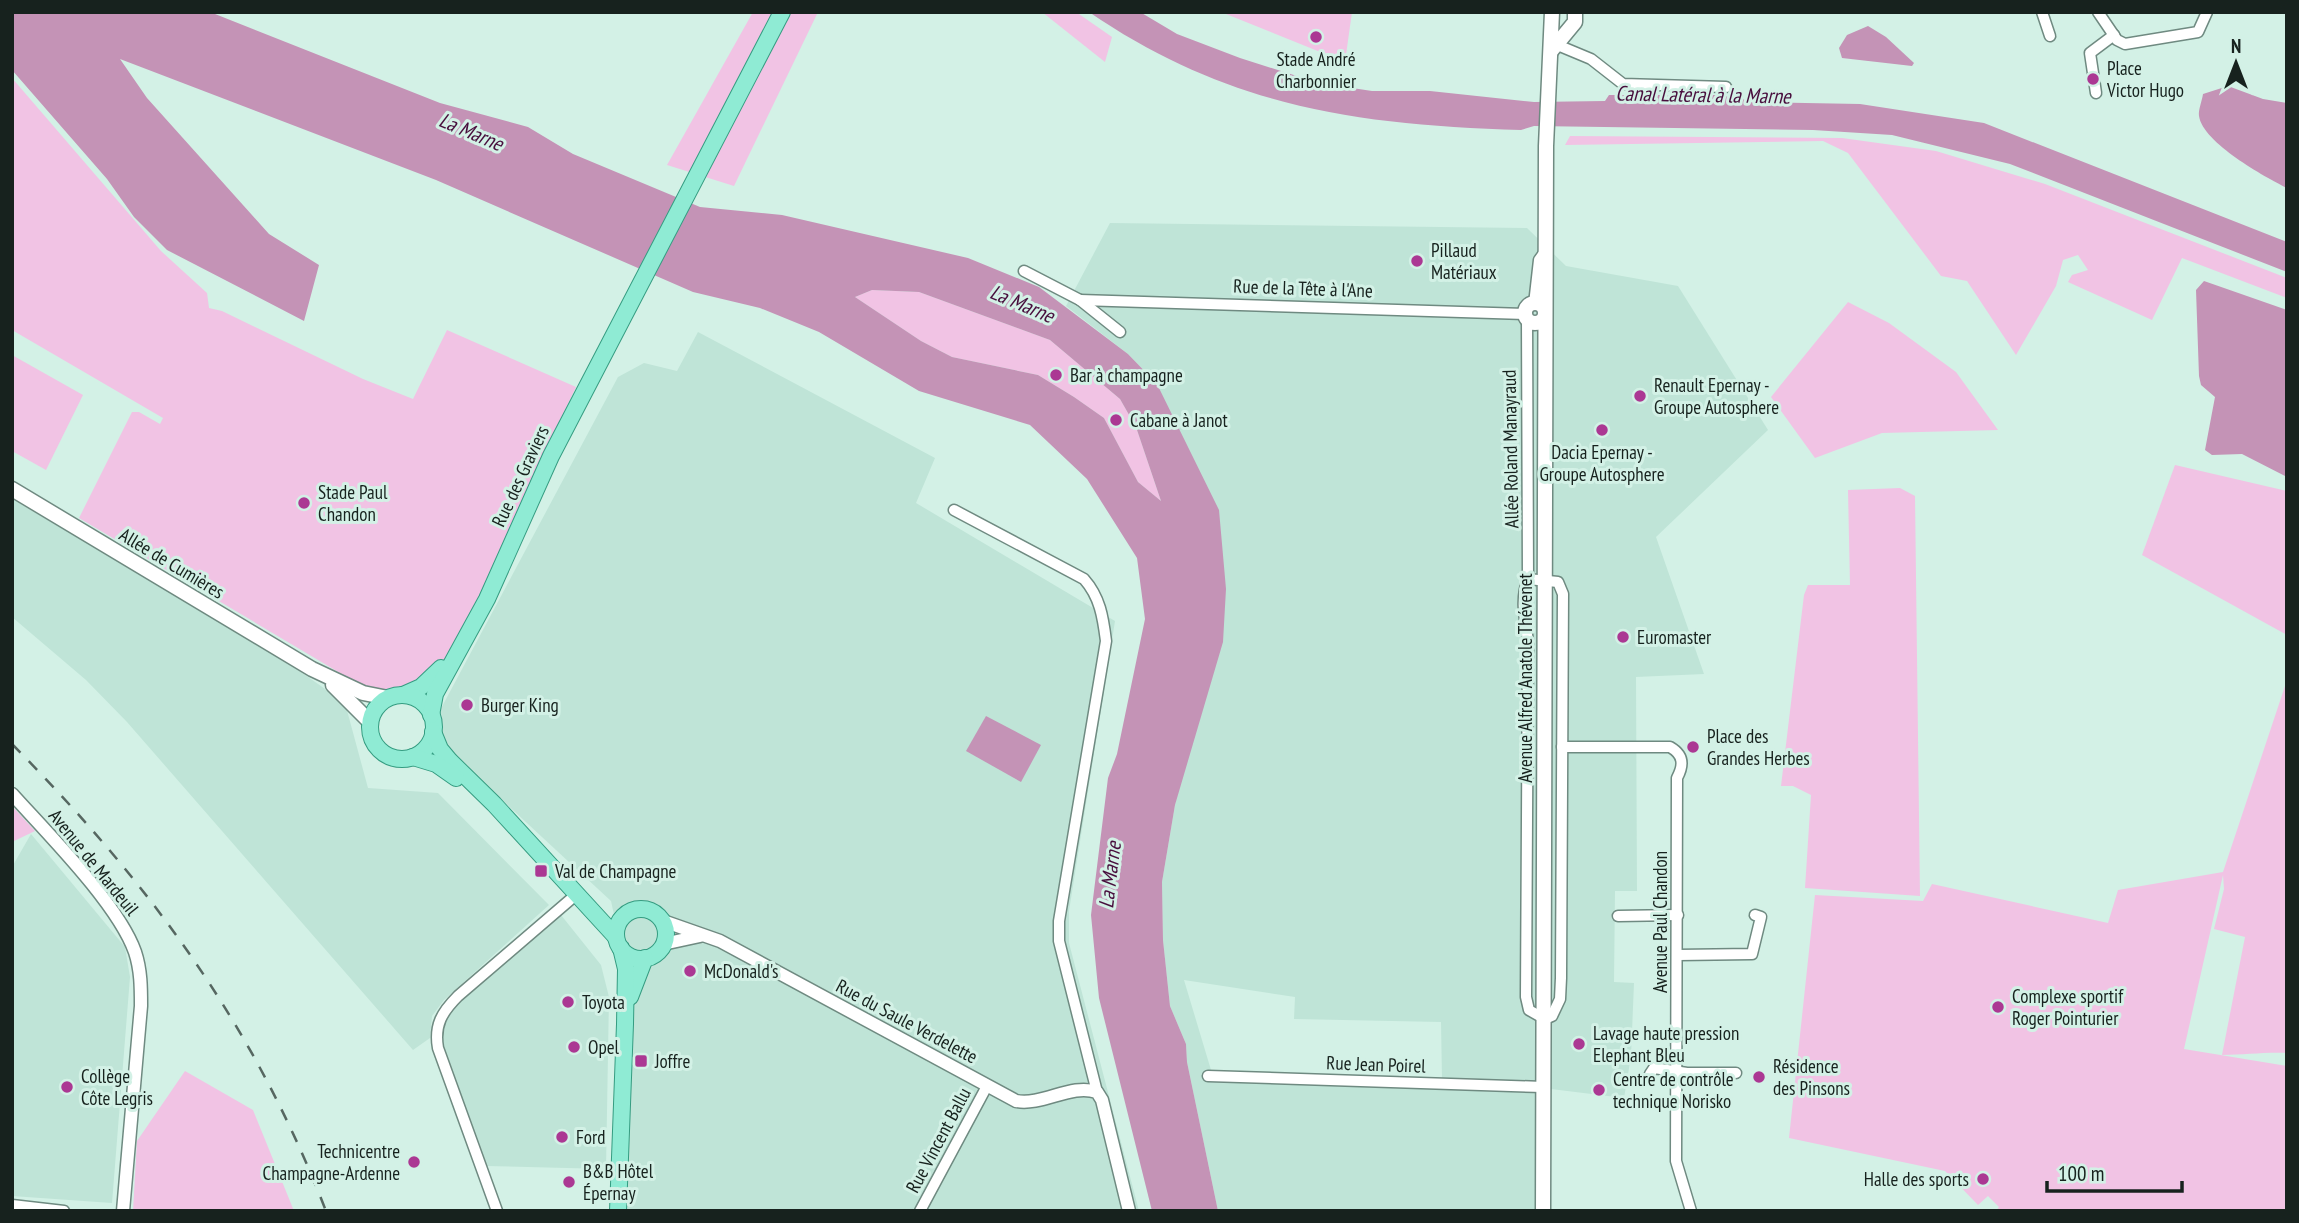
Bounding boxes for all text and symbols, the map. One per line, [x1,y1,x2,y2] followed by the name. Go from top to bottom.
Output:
[2201,28,2271,98] north arrow
[1308,29,1324,45] marker: Stade André Charbonnier
[2231,34,2241,58] text: N
[1276,47,1357,93] place label: Stade André Charbonnier
[2106,56,2184,102] place label: Place Victor Hugo
[2085,71,2101,87] marker: Place Victor Hugo
[1615,79,1792,110] water label: Canal Latéral à la Marne
[435,106,508,158] water label: La Marne
[1431,238,1497,284] place label: Pillaud Matériaux
[1409,253,1425,269] marker: Pillaud Matériaux
[1233,274,1373,302] street label: Rue de la Tête à l'Ane
[986,278,1059,330] water label: La Marne
[1070,363,1183,387] place label: Bar à champagne
[1048,367,1064,383] marker: Bar à champagne
[1497,369,1523,529] street label: Allée Roland Manayraud
[1654,373,1779,419] place label: Renault Epernay - Groupe Autosphere
[1632,388,1648,404] marker: Renault Epernay - Groupe Autosphere
[1130,408,1228,432] place label: Cabane à Janot
[1108,412,1124,428] marker: Cabane à Janot
[486,422,554,530] street label: Rue des Graviers
[1594,422,1610,438] marker: Dacia Epernay - Groupe Autosphere
[1539,440,1665,486] place label: Dacia Epernay - Groupe Autosphere
[318,480,388,526] place label: Stade Paul Chandon
[296,495,312,511] marker: Stade Paul Chandon
[115,522,229,604] street label: Allée de Cumières
[1513,572,1537,783] street label: Avenue Alfred Anatole Thévenet
[1637,625,1712,649] place label: Euromaster
[1615,629,1631,645] marker: Euromaster
[481,693,559,717] place label: Burger King
[459,697,475,713] marker: Burger King
[1707,724,1810,770] place label: Place des Grandes Herbes
[1685,739,1701,755] marker: Place des Grandes Herbes
[44,804,145,920] street label: Avenue de Mardeuil
[1092,839,1127,910] water label: La Marne
[1648,851,1672,993] street label: Avenue Paul Chandon
[554,859,677,883] place label: Val de Champagne
[533,863,549,879] marker: Val de Champagne
[704,959,779,983] place label: McDonald's
[682,963,698,979] marker: McDonald's
[832,974,982,1069] street label: Rue du Saule Verdelette
[2012,984,2124,1030] place label: Complexe sportif Roger Pointurier
[582,990,625,1014] place label: Toyota
[560,994,576,1010] marker: Toyota
[1990,999,2006,1015] marker: Complexe sportif Roger Pointurier
[1593,1021,1739,1067] place label: Lavage haute pression Elephant Bleu
[588,1035,620,1059] place label: Opel
[1571,1036,1587,1052] marker: Lavage haute pression Elephant Bleu
[566,1039,582,1055] marker: Opel
[654,1049,691,1073] place label: Joffre
[1326,1050,1427,1078] street label: Rue Jean Poirel
[633,1053,649,1069] marker: Joffre
[1773,1054,1850,1100] place label: Résidence des Pinsons
[81,1064,153,1110] place label: Collège Côte Legris
[1613,1067,1734,1113] place label: Centre de contrôle technique Norisko
[1751,1069,1767,1085] marker: Résidence des Pinsons
[59,1079,75,1095] marker: Collège Côte Legris
[1591,1082,1607,1098] marker: Centre de contrôle technique Norisko
[900,1083,976,1197] street label: Rue Vincent Ballu
[576,1125,606,1149] place label: Ford
[554,1129,570,1145] marker: Ford
[262,1139,400,1185] place label: Technicentre Champagne-Ardenne
[2047,1150,2182,1194] scale bar
[406,1154,422,1170] marker: Technicentre Champagne-Ardenne
[583,1159,654,1205] place label: B&B Hôtel Épernay
[2058,1160,2104,1187] text: 100 m
[1864,1167,1969,1191] place label: Halle des sports
[1975,1171,1991,1187] marker: Halle des sports
[561,1174,577,1190] marker: B&B Hôtel Épernay

